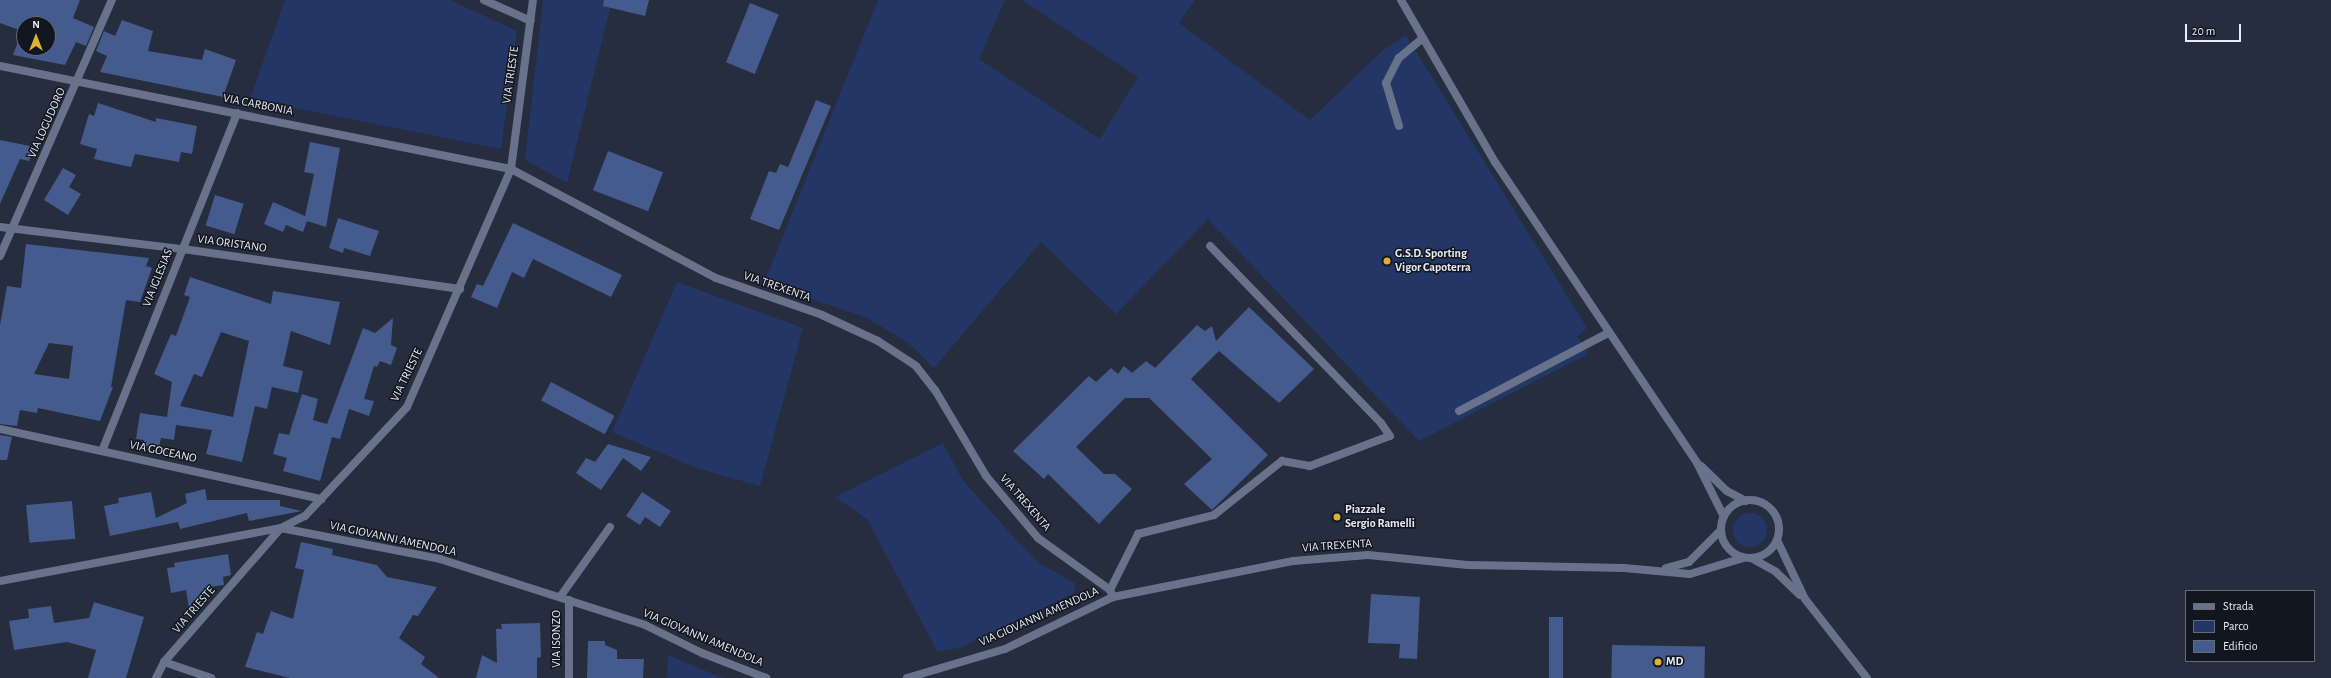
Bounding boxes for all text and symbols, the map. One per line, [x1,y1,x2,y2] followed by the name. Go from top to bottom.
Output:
[16,16,56,56] north arrow
[2187,16,2243,42] scale bar
[32,19,40,30] text: N
[2192,25,2215,37] text: 20 m
[500,45,522,105] street label: VIA TRIESTE
[25,86,69,160] street label: VIA LOGUDORO
[222,91,294,119] street label: VIA CARBONIA
[197,232,267,256] street label: VIA ORISTANO
[140,247,176,309] street label: VIA IGLESIAS
[1395,247,1471,275] place label: G.S.D. Sporting Vigor Capoterra
[1382,256,1392,266] marker: G.S.D. Sporting Vigor Capoterra
[741,269,813,305] street label: VIA TREXENTA
[388,346,426,404] street label: VIA TRIESTE
[128,438,198,466] street label: VIA GOCEANO
[996,472,1054,534] street label: VIA TREXENTA
[1345,503,1415,531] place label: Piazzale Sergio Ramelli
[1332,512,1342,522] marker: Piazzale Sergio Ramelli
[328,519,458,559] street label: VIA GIOVANNI AMENDOLA
[1301,536,1373,556] street label: VIA TREXENTA
[170,584,218,636] street label: VIA TRIESTE
[977,584,1101,650] street label: VIA GIOVANNI AMENDOLA
[2185,590,2315,662] legend
[2223,600,2254,612] text: Strada
[641,606,765,670] street label: VIA GIOVANNI AMENDOLA
[550,610,564,668] street label: VIA ISONZO
[2223,620,2249,632] text: Parco
[2223,640,2258,652] text: Edificio
[1666,655,1683,669] place label: MD
[1653,657,1663,667] marker: MD

